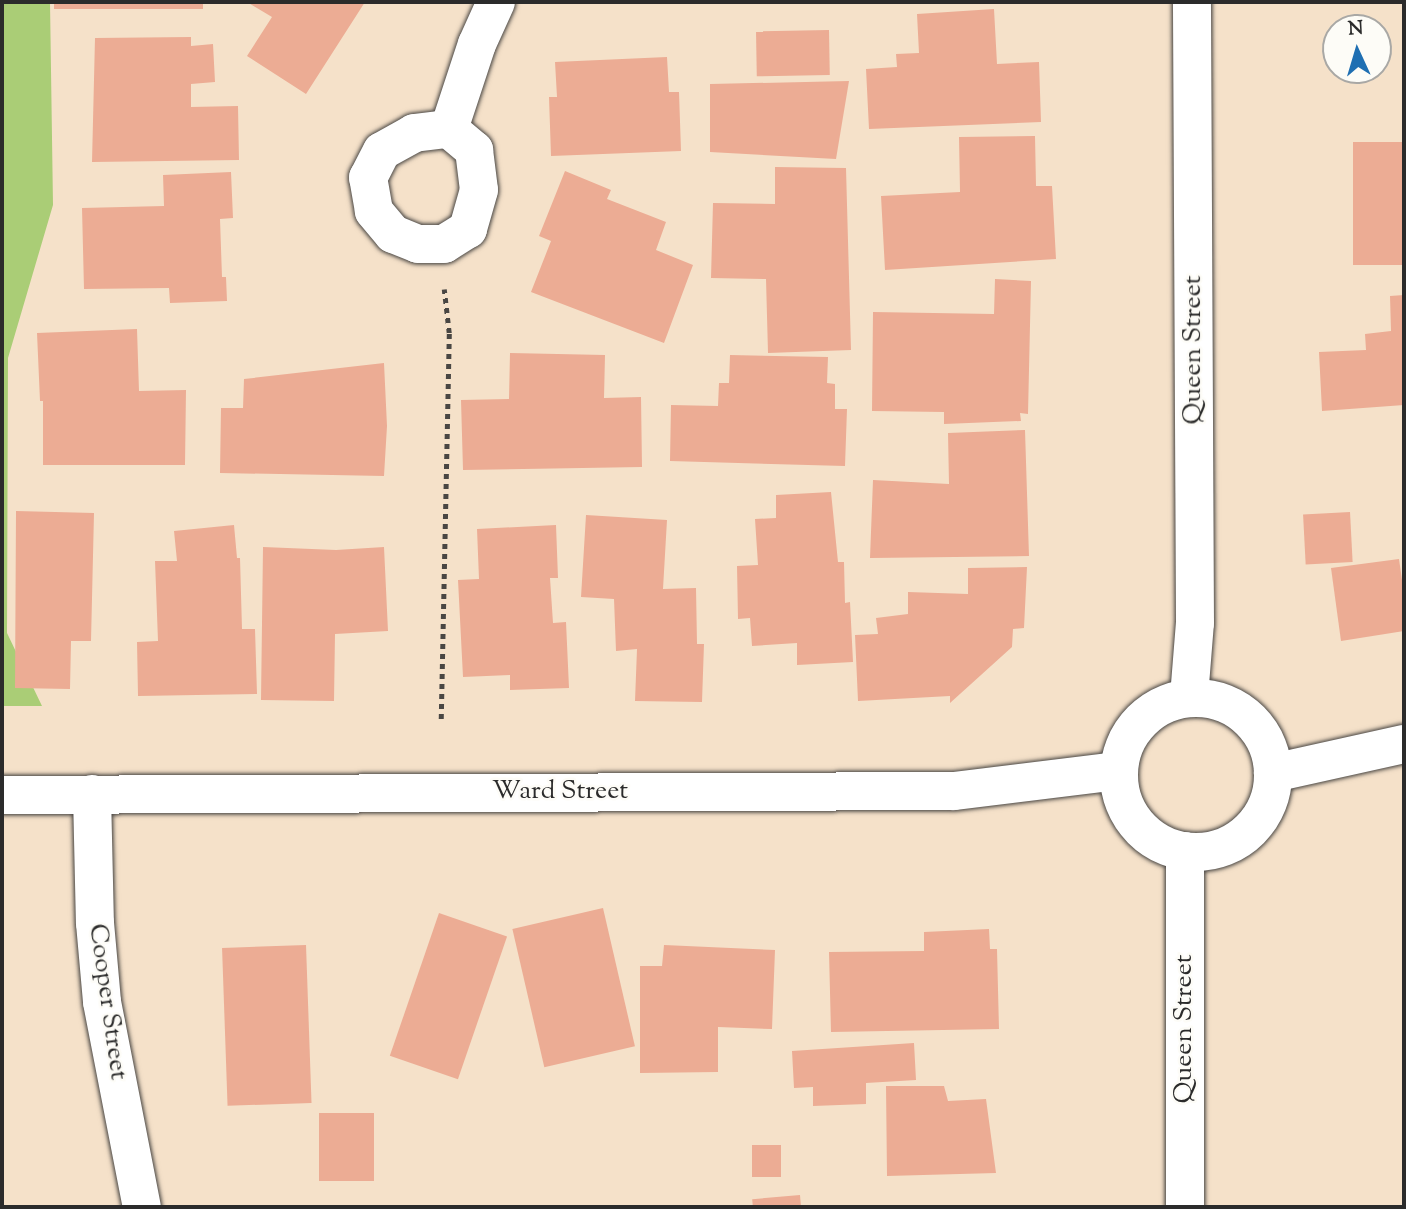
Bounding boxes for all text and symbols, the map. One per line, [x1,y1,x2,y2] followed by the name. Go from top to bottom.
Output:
[1322,14,1392,84] north arrow
[1347,16,1364,44] text: N
[1178,275,1210,425] street label: Queen Street
[492,776,628,808] street label: Ward Street
[81,922,133,1082] street label: Cooper Street
[1169,954,1201,1104] street label: Queen Street

